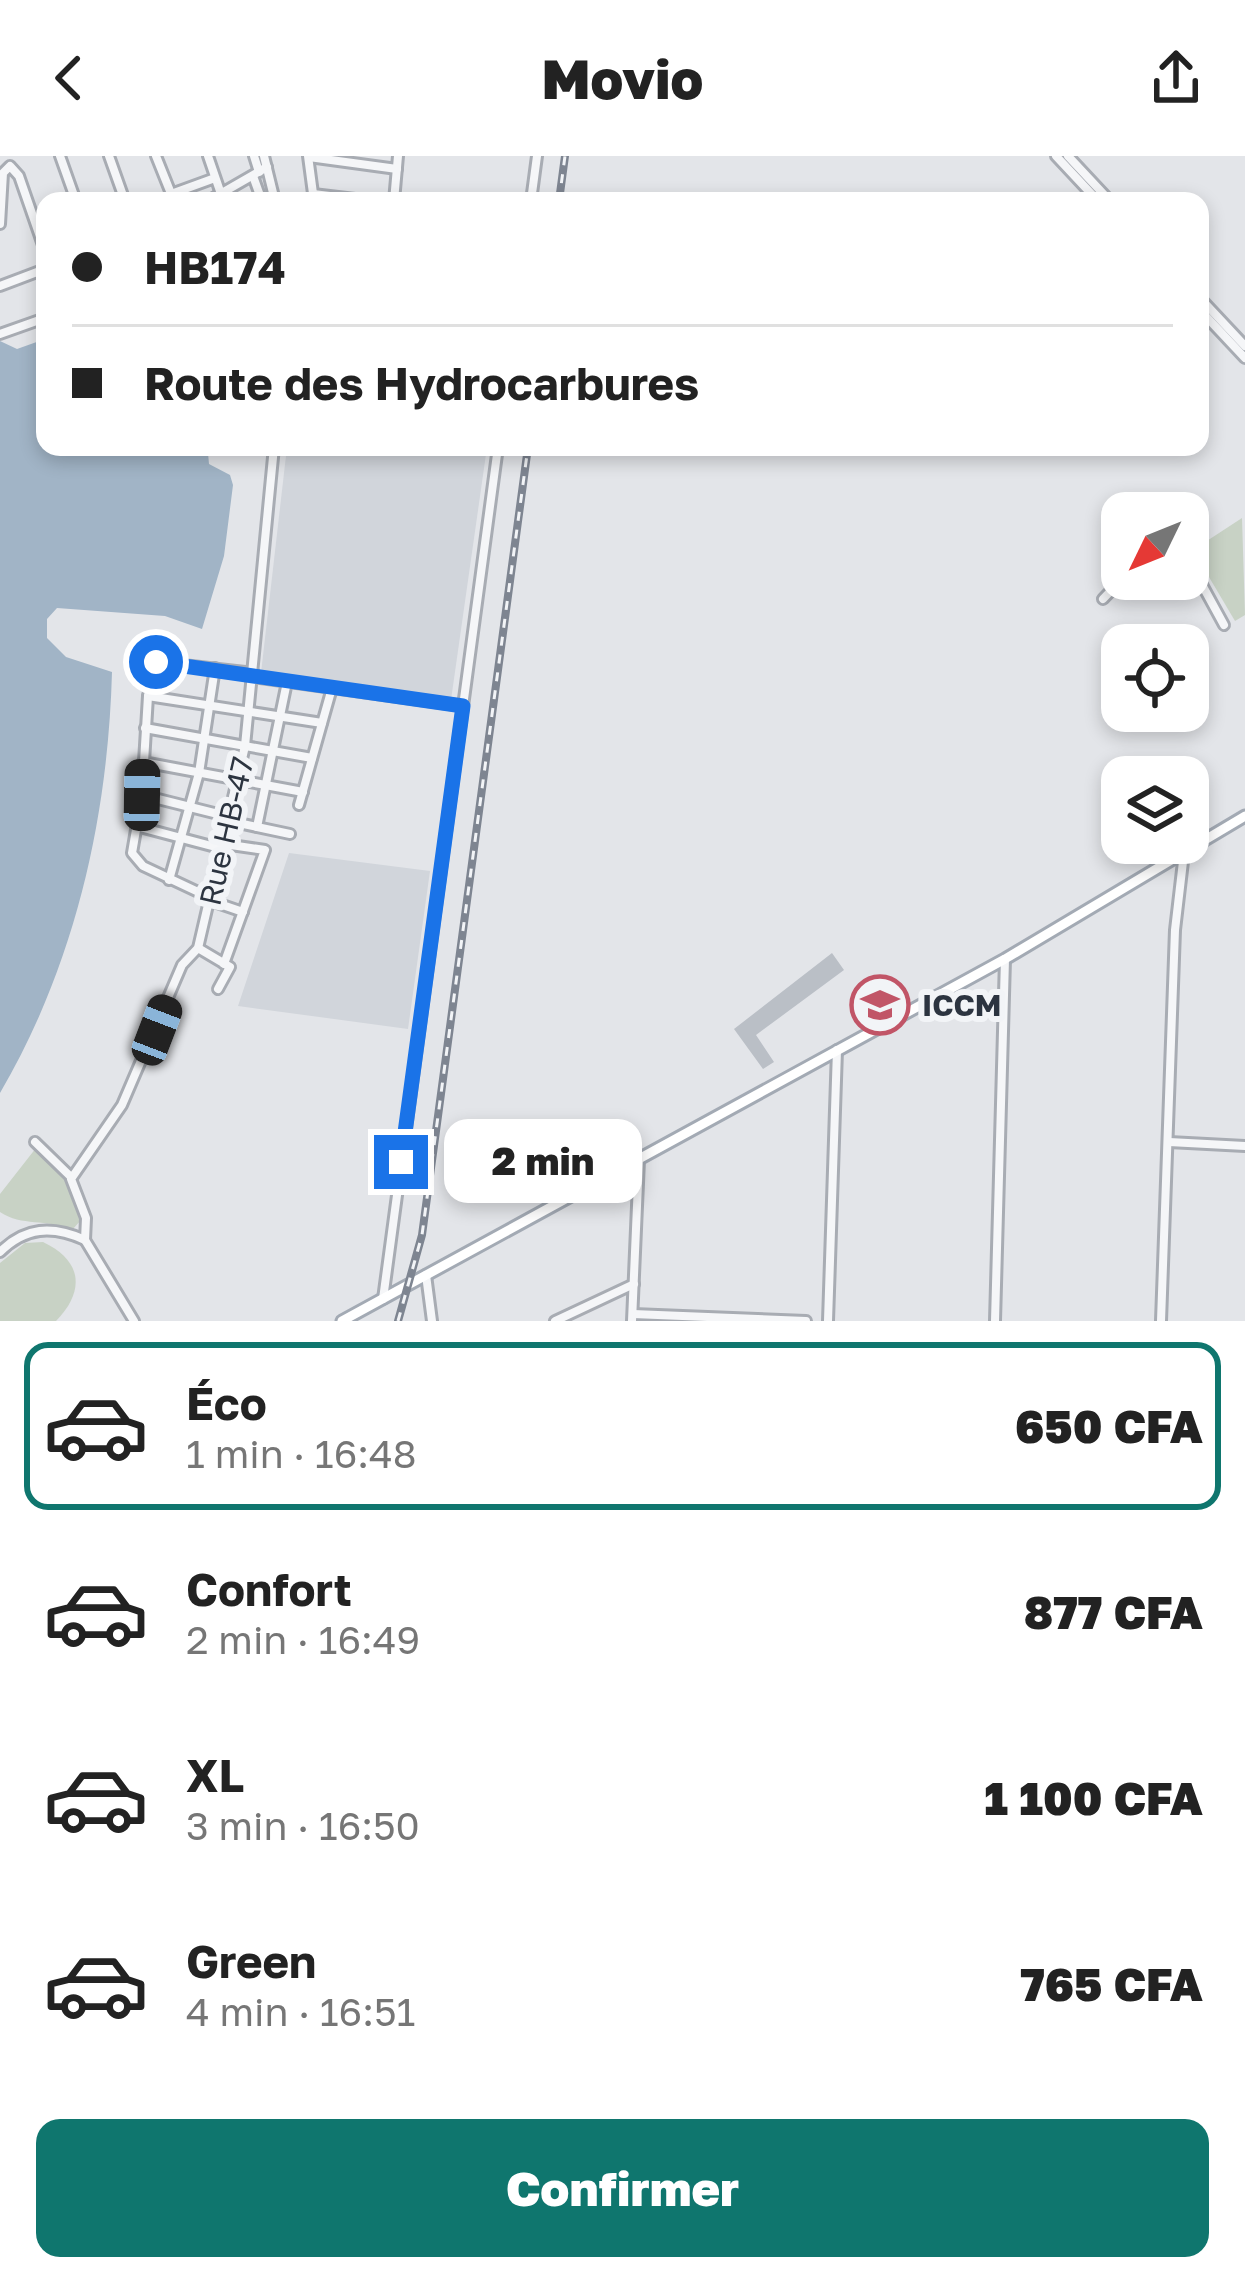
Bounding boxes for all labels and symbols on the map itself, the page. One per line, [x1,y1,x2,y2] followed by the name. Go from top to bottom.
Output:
[1101,492,1209,600] north arrow
[129,635,183,689] route start
[191,753,261,909] street label: Rue HB-47
[123,759,161,831] car
[849,974,911,1036] school or university icon: ICCM
[922,987,1002,1023] place label: ICCM
[127,990,187,1070] car
[443,1120,641,1204] callout: 2 min
[374,1135,428,1189] route end

